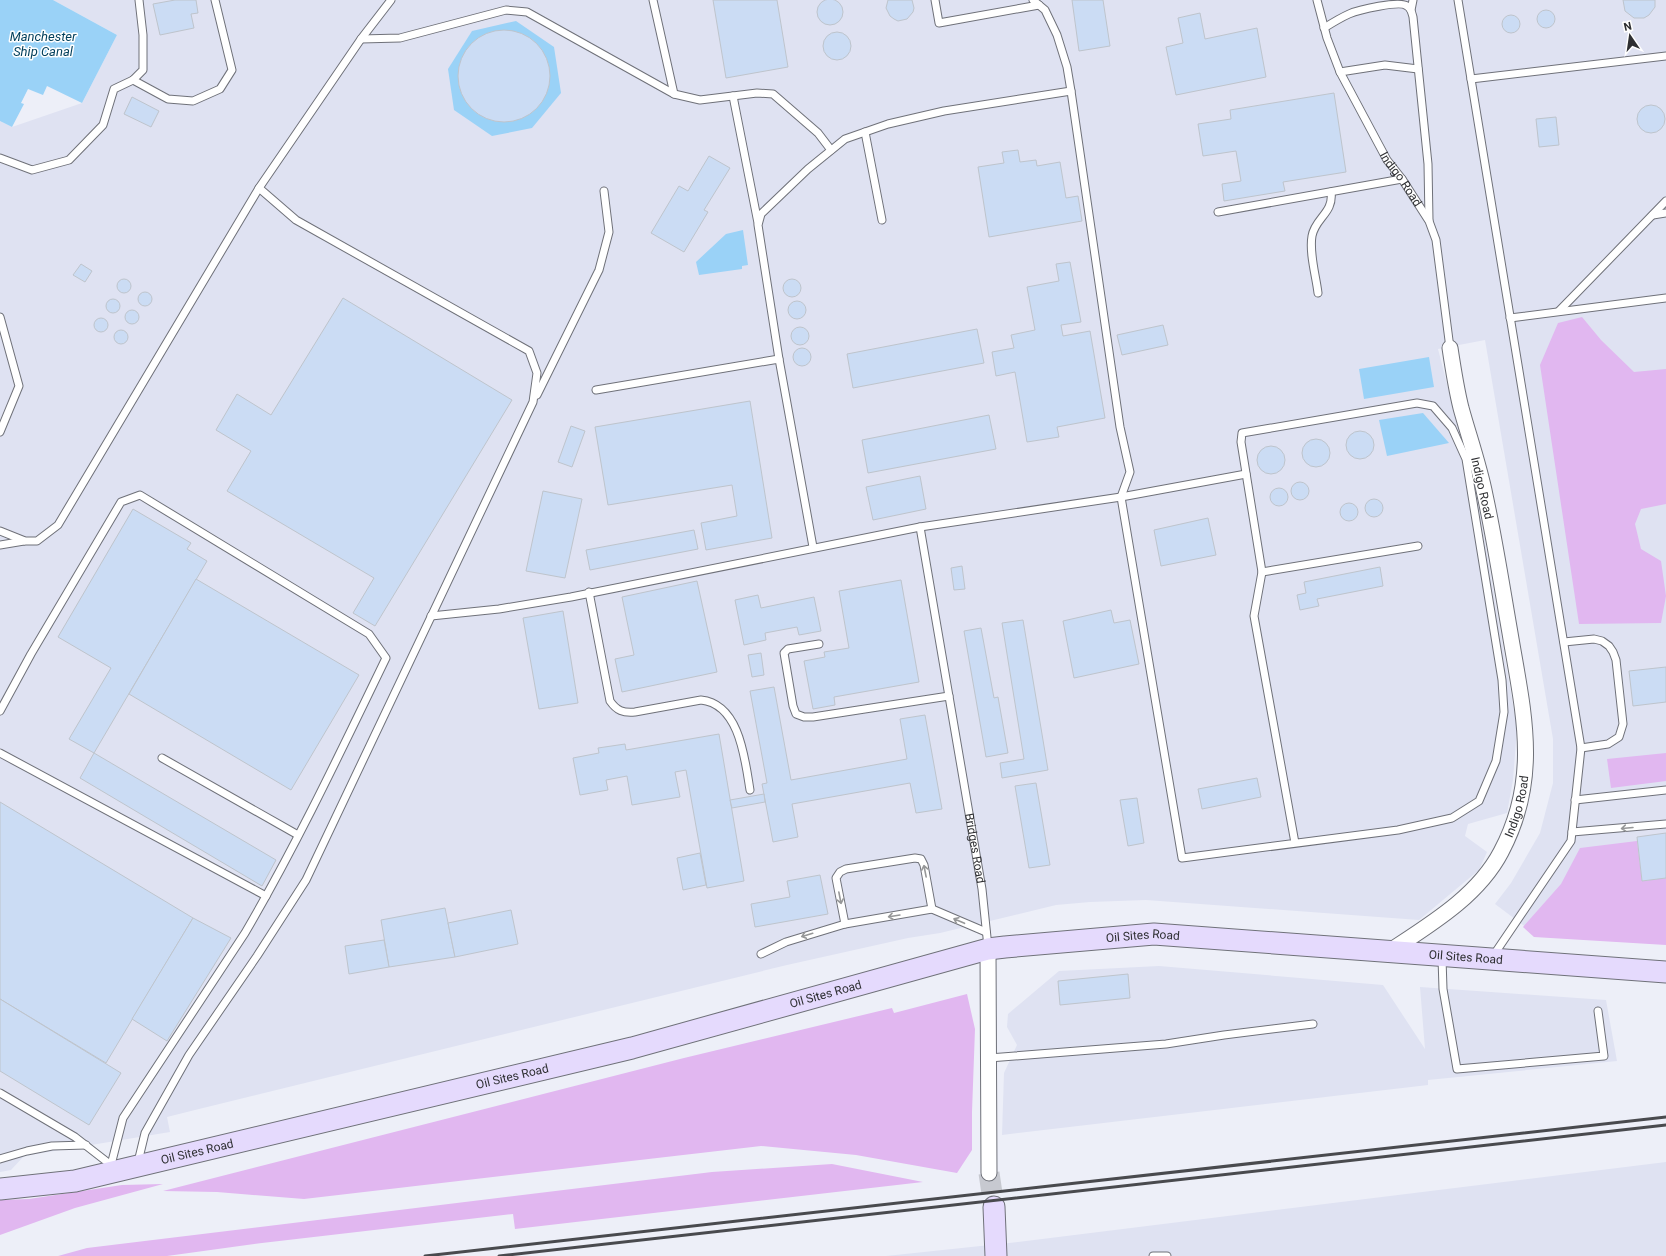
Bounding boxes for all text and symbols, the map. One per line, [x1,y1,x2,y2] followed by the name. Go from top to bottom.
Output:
[1610,16,1650,56] north arrow
[1623,19,1633,34] text: N
[10,29,77,59] water label: Manchester Ship Canal
[1377,149,1425,209] street label: Indigo Road
[1468,455,1496,521] street label: Indigo Road
[1502,775,1531,840] street label: Indigo Road
[962,812,988,885] street label: Bridges Road
[1621,824,1634,831] one-way arrow
[921,865,929,878] one-way arrow
[836,891,844,904] one-way arrow
[888,912,901,920] one-way arrow
[954,917,966,924] one-way arrow
[1105,927,1180,945] street label: Oil Sites Road
[801,932,814,939] one-way arrow
[1428,947,1503,967] street label: Oil Sites Road
[788,977,863,1011] street label: Oil Sites Road
[475,1061,550,1092] street label: Oil Sites Road
[159,1136,235,1167] street label: Oil Sites Road

